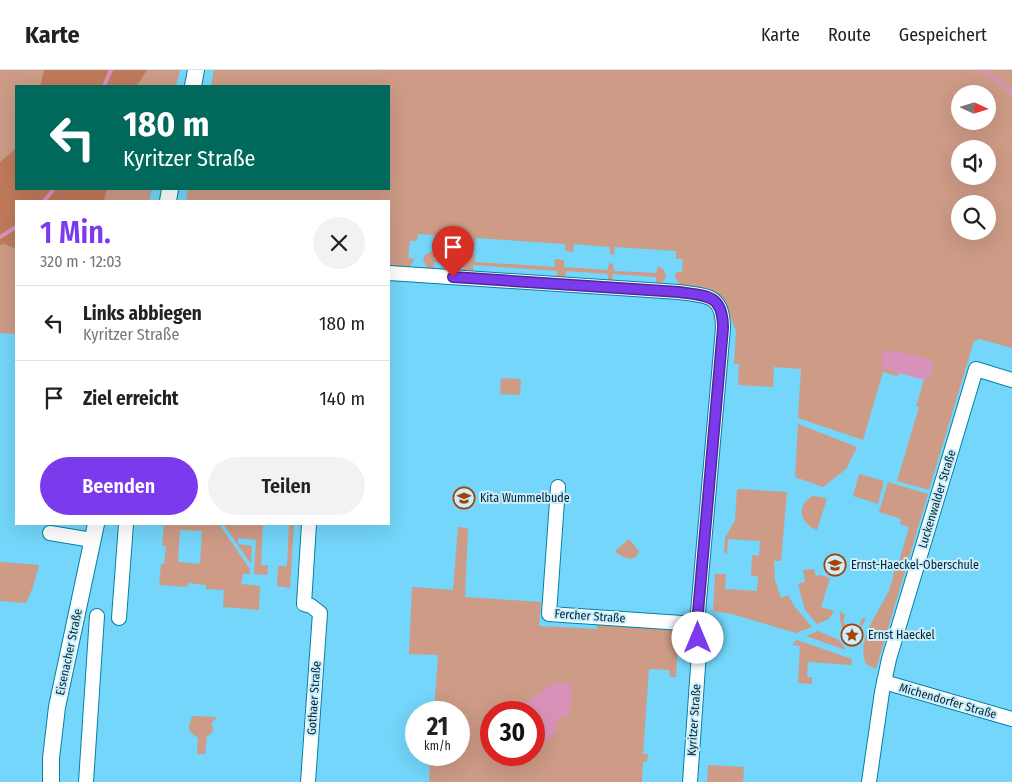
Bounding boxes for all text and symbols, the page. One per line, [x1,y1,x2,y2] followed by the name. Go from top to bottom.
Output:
[25,21,80,49] text: Karte
[761,24,800,46] text: Karte
[828,24,871,46] text: Route
[899,24,987,46] text: Gespeichert
[951,85,996,130] north arrow
[951,85,996,240] map controls
[123,103,209,145] text: 180 m
[40,105,105,170] icon: left
[951,140,996,185] button: sound
[123,145,255,172] text: Kyritzer Straße
[951,195,996,240] button: search
[40,215,111,251] text: 1 Min.
[313,217,365,269] button: close
[432,226,474,277] pin
[439,233,467,261] icon: arrive
[40,252,122,271] text: 320 m · 12:03
[83,302,202,325] text: Links abbiegen
[40,309,68,337] icon: left
[319,312,365,335] text: 180 m
[83,325,179,344] text: Kyritzer Straße
[40,384,68,412] icon: arrive
[83,387,179,410] text: Ziel erreicht
[319,387,365,410] text: 140 m
[915,448,959,550] street label: Luckenwalder Straße
[40,457,198,515] button: Beenden
[208,457,365,515] button: Teilen
[452,486,476,510] school or university icon: Kita Wummelbude
[480,491,570,505] place label: Kita Wummelbude
[823,553,847,577] school or university icon: Ernst-Haeckel-Oberschule
[851,558,979,572] place label: Ernst-Haeckel-Oberschule
[53,607,85,697] street label: Eisenacher Straße
[554,607,626,625] street label: Fercher Straße
[671,611,723,663] position arrow
[840,623,864,647] place icon: Ernst Haeckel
[868,628,935,642] place label: Ernst Haeckel
[304,660,324,735] street label: Gothaer Straße
[898,680,998,722] street label: Michendorfer Straße
[684,683,704,757] street label: Kyritzer Straße
[480,701,545,766] speed limit sign: 30
[427,712,448,742] text: 21
[424,739,451,753] text: km/h

